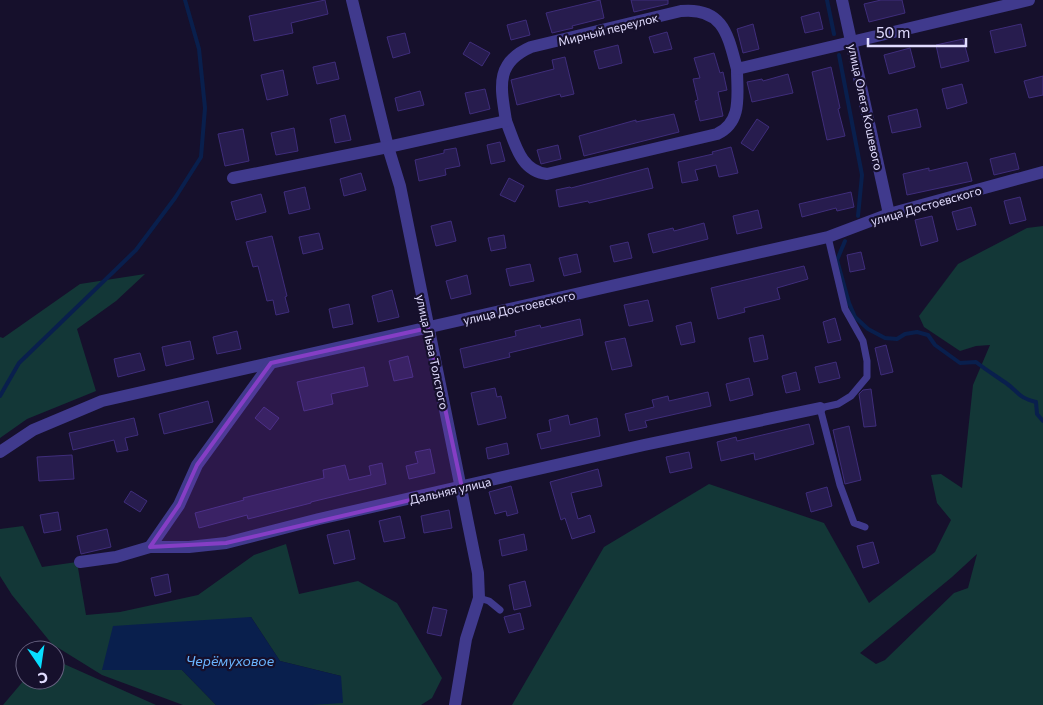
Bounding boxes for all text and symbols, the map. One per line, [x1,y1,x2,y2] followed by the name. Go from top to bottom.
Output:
[556,10,660,48] street label: Мирный переулок
[868,15,966,47] scale bar
[876,23,910,41] text: 50 m
[846,43,886,171] street label: улица Олега Кошевого
[869,182,983,228] street label: улица Достоевского
[462,287,576,327] street label: улица Достоевского
[414,293,452,411] street label: улица Льва Толстого
[408,474,492,506] street label: Дальняя улица
[15,640,65,690] north arrow
[186,652,275,669] water label: Черёмуховое
[36,669,50,688] text: С

